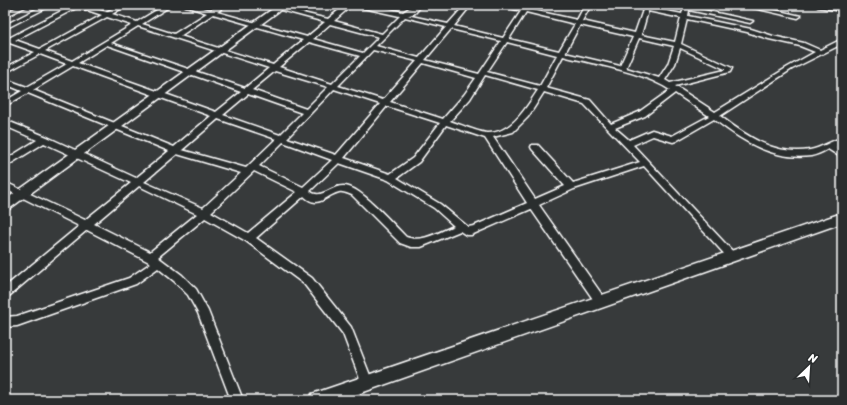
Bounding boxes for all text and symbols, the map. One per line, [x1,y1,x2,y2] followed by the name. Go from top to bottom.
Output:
[789,347,829,387] north arrow
[805,348,821,369] text: N

